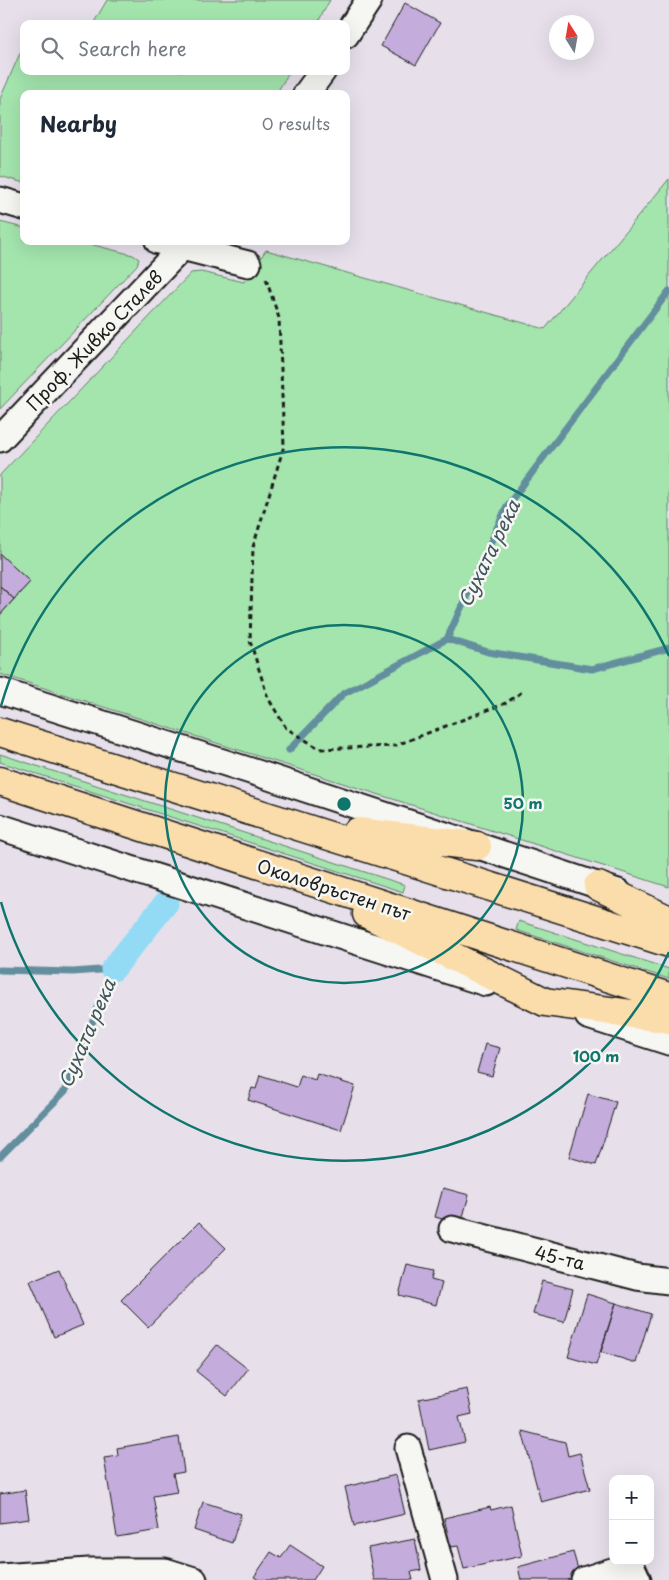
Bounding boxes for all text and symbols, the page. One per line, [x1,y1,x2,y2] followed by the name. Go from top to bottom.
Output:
[549,15,594,60] north arrow
[20,20,350,75] search box
[38,34,66,62] icon: search
[78,34,187,62] text: Search here
[40,107,117,139] text: Nearby
[262,111,330,135] text: 0 results
[20,264,168,416] street label: Проф. Живко Сталев
[450,494,527,611] water label: Сухата река
[504,791,542,814] text: 50 m
[335,795,353,813] centre of rings
[254,851,415,927] street label: Околовръстен път
[50,973,122,1092] water label: Сухата река
[573,1044,619,1067] text: 100 m
[532,1238,588,1276] street label: 45-та
[609,1475,654,1565] map controls
[609,1475,654,1520] button: +
[609,1520,654,1565] button: −

